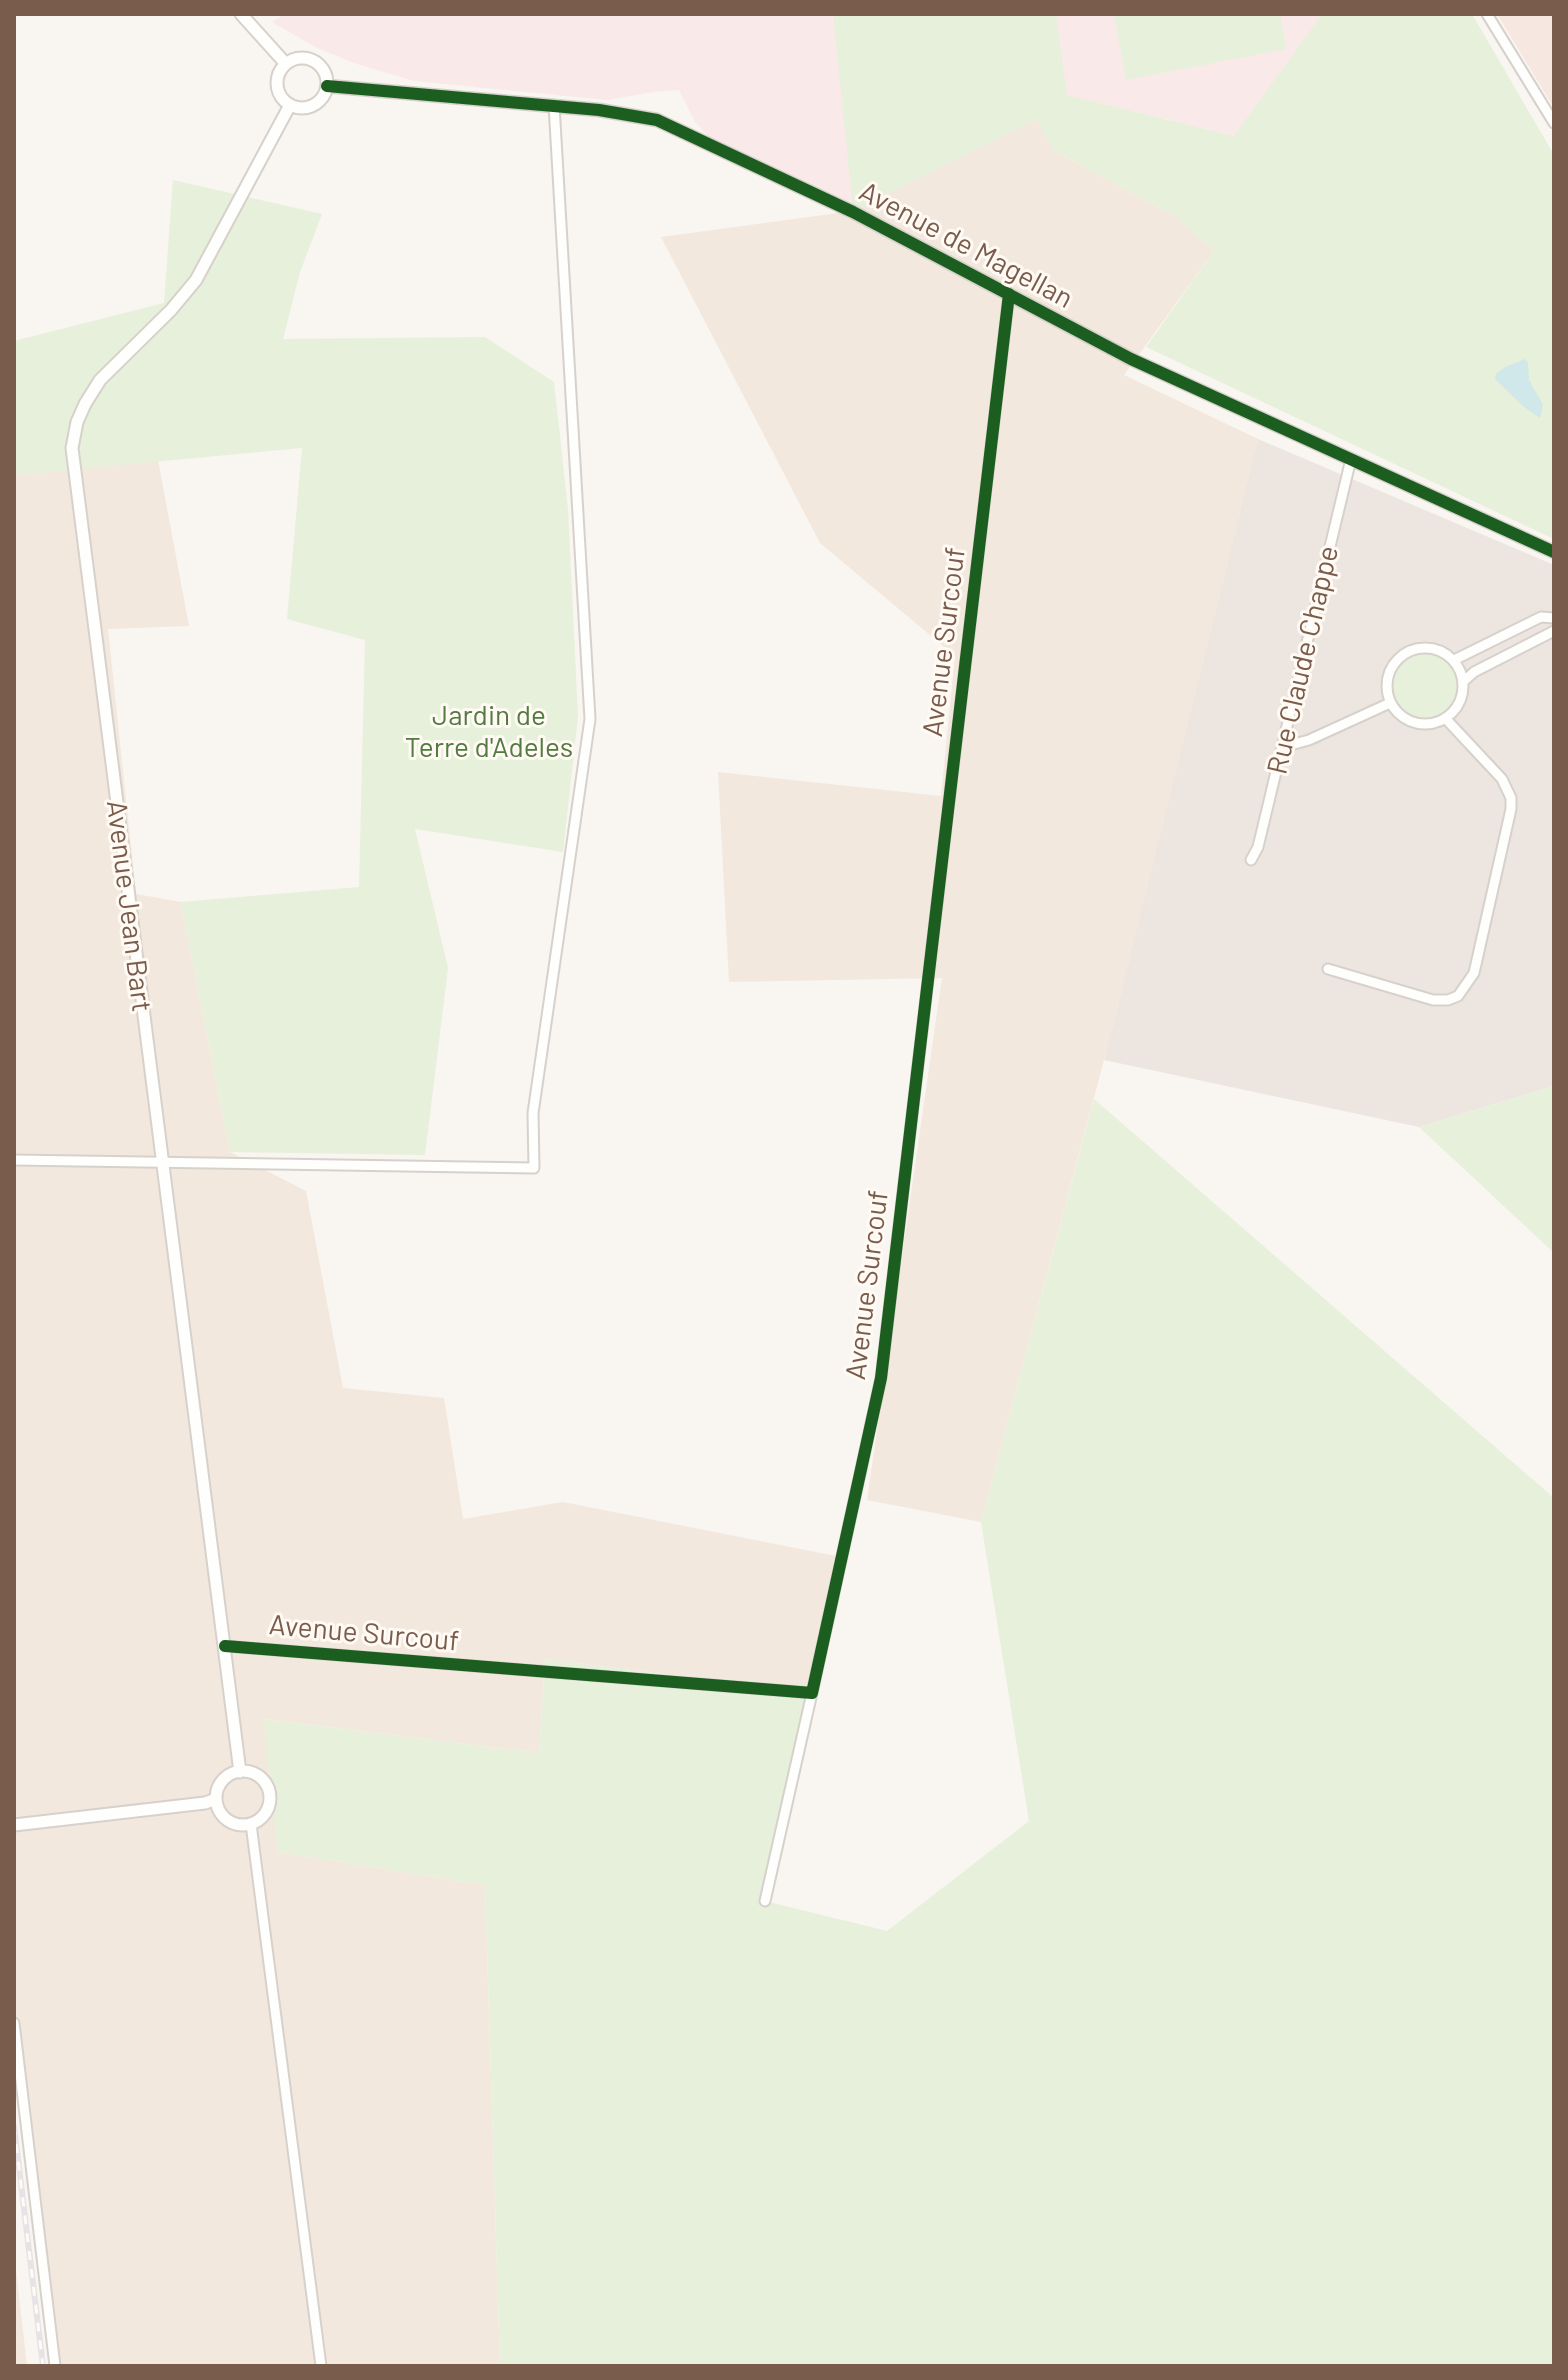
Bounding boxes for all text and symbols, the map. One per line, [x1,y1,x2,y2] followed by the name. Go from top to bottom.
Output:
[854,175,1078,315] street label: Avenue de Magellan
[1260,543,1346,777] street label: Rue Claude Chappe
[916,545,972,739] street label: Avenue Surcouf
[405,699,573,765] park label: Jardin de Terre d'Adeles
[99,798,159,1014] street label: Avenue Jean Bart
[839,1188,895,1382] street label: Avenue Surcouf
[268,1608,460,1658] street label: Avenue Surcouf

